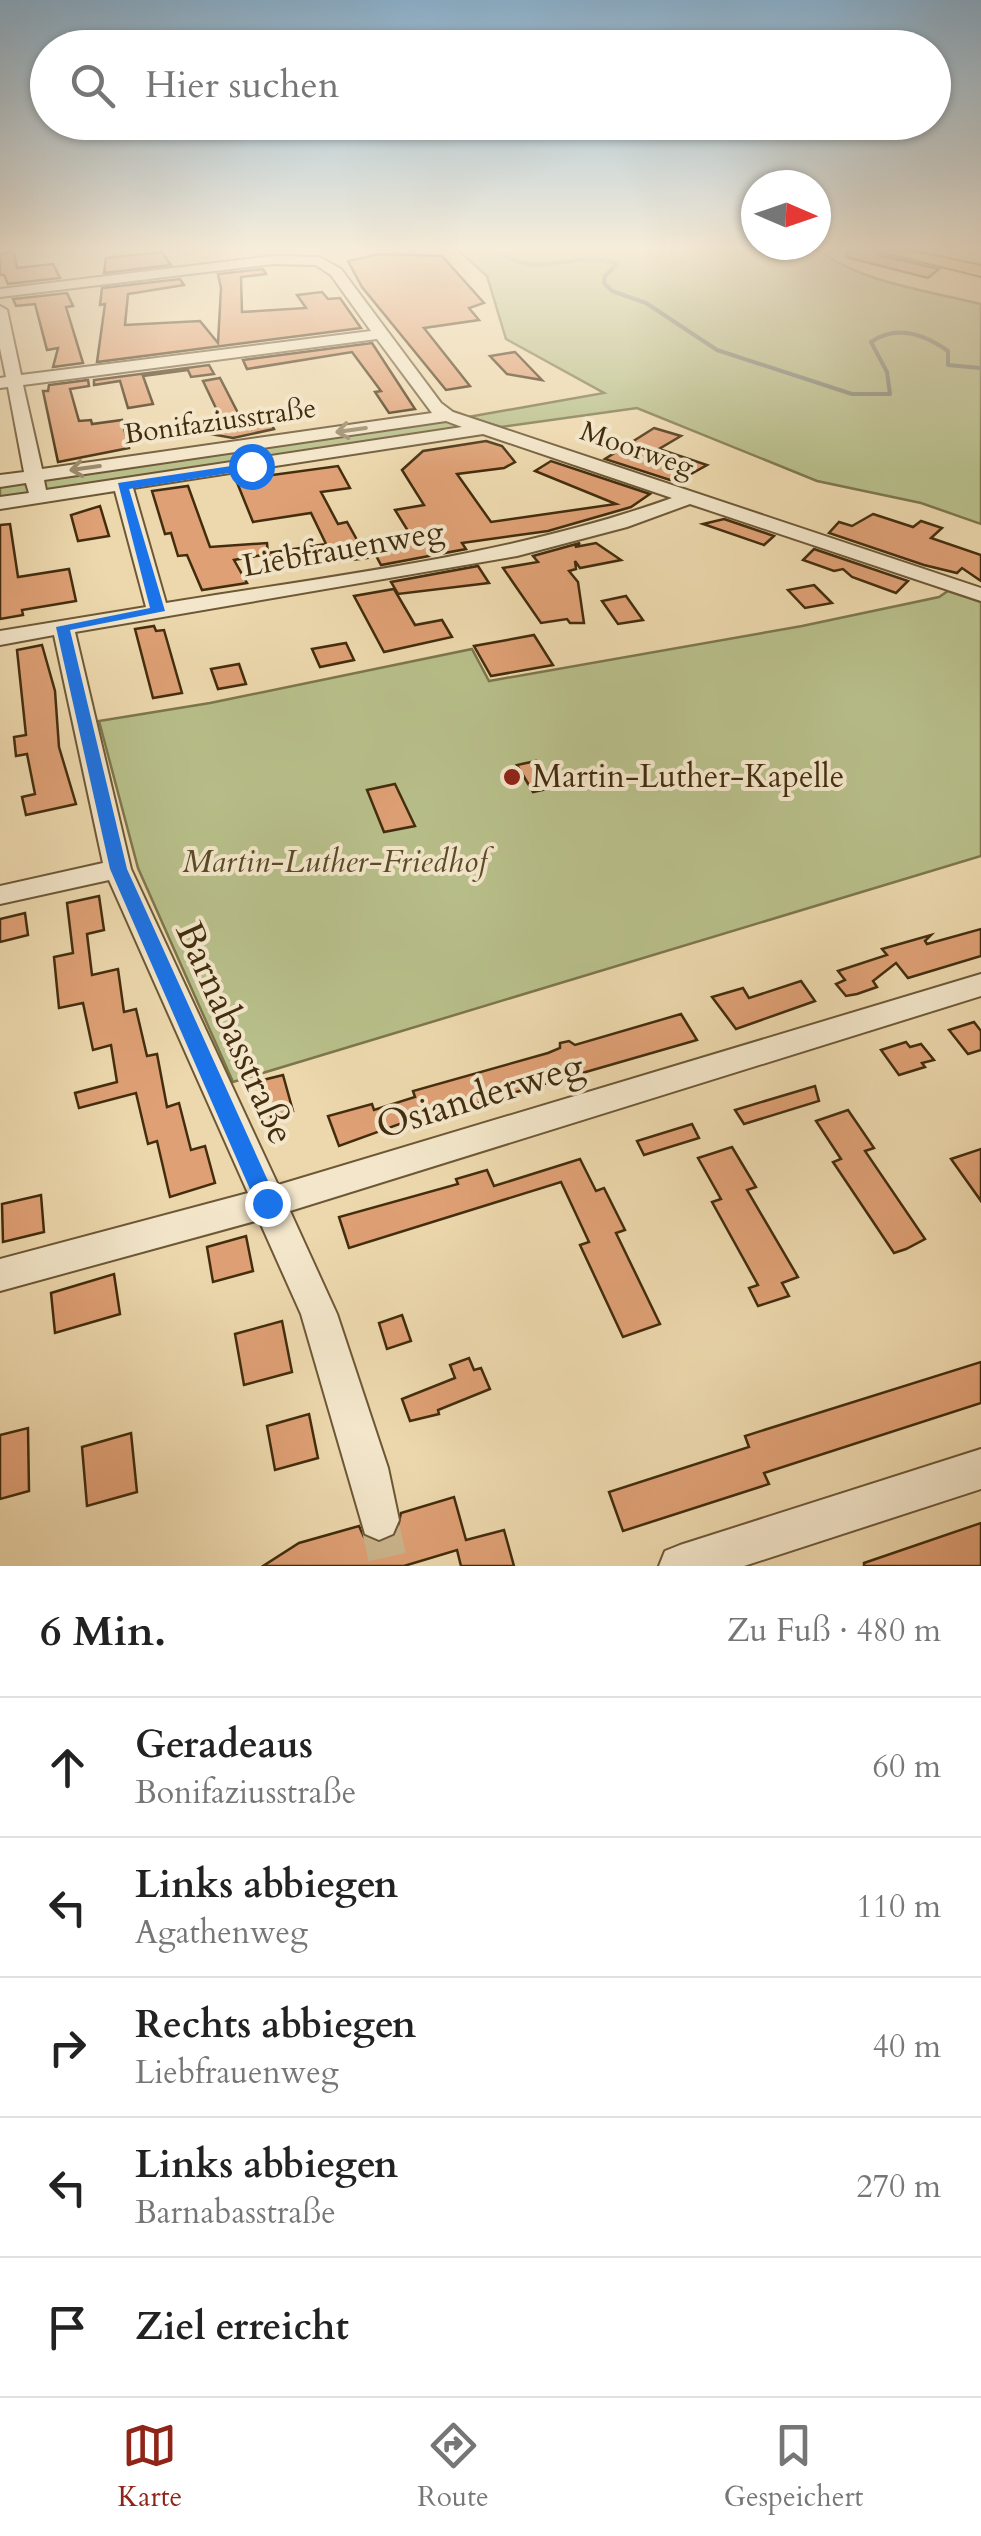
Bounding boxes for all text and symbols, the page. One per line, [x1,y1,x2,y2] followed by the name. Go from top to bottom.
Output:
[30,30,951,140] search box
[65,58,120,113] icon: search
[145,59,339,111] text: Hier suchen
[741,170,831,260] north arrow
[121,389,319,453] street label: Bonifaziusstraße
[575,412,699,486] street label: Moorweg
[335,421,367,439] one-way arrow
[229,444,275,490] route start
[69,460,101,478] one-way arrow
[239,510,447,588] street label: Liebfrauenweg
[532,755,844,799] place label: Martin-Luther-Kapelle
[501,766,523,788] marker: Martin-Luther-Kapelle
[182,840,494,884] park label: Martin-Luther-Friedhof
[163,913,307,1153] street label: Barnabasstraße
[370,1040,591,1152] street label: Osianderweg
[245,1181,291,1227] route end
[40,1603,166,1660] text: 6 Min.
[727,1609,941,1653] text: Zu Fuß · 480 m
[135,1719,313,1771] text: Geradeaus
[40,1740,95,1795] icon: ahead
[873,1745,941,1789] text: 60 m
[135,1771,356,1815] text: Bonifaziusstraße
[135,1859,398,1911] text: Links abbiegen
[40,1880,95,1935] icon: left
[856,1885,941,1929] text: 110 m
[135,1911,308,1955] text: Agathenweg
[135,1999,416,2051] text: Rechts abbiegen
[40,2020,95,2075] icon: right
[873,2025,941,2069] text: 40 m
[135,2051,339,2095] text: Liebfrauenweg
[135,2139,398,2191] text: Links abbiegen
[40,2160,95,2215] icon: left
[856,2165,941,2209] text: 270 m
[135,2191,336,2235] text: Barnabasstraße
[40,2300,95,2355] icon: arrive
[135,2301,349,2353] text: Ziel erreicht
[118,2418,182,2516] tab: Karte
[417,2418,489,2516] tab: Route
[724,2418,863,2516] tab: Gespeichert

